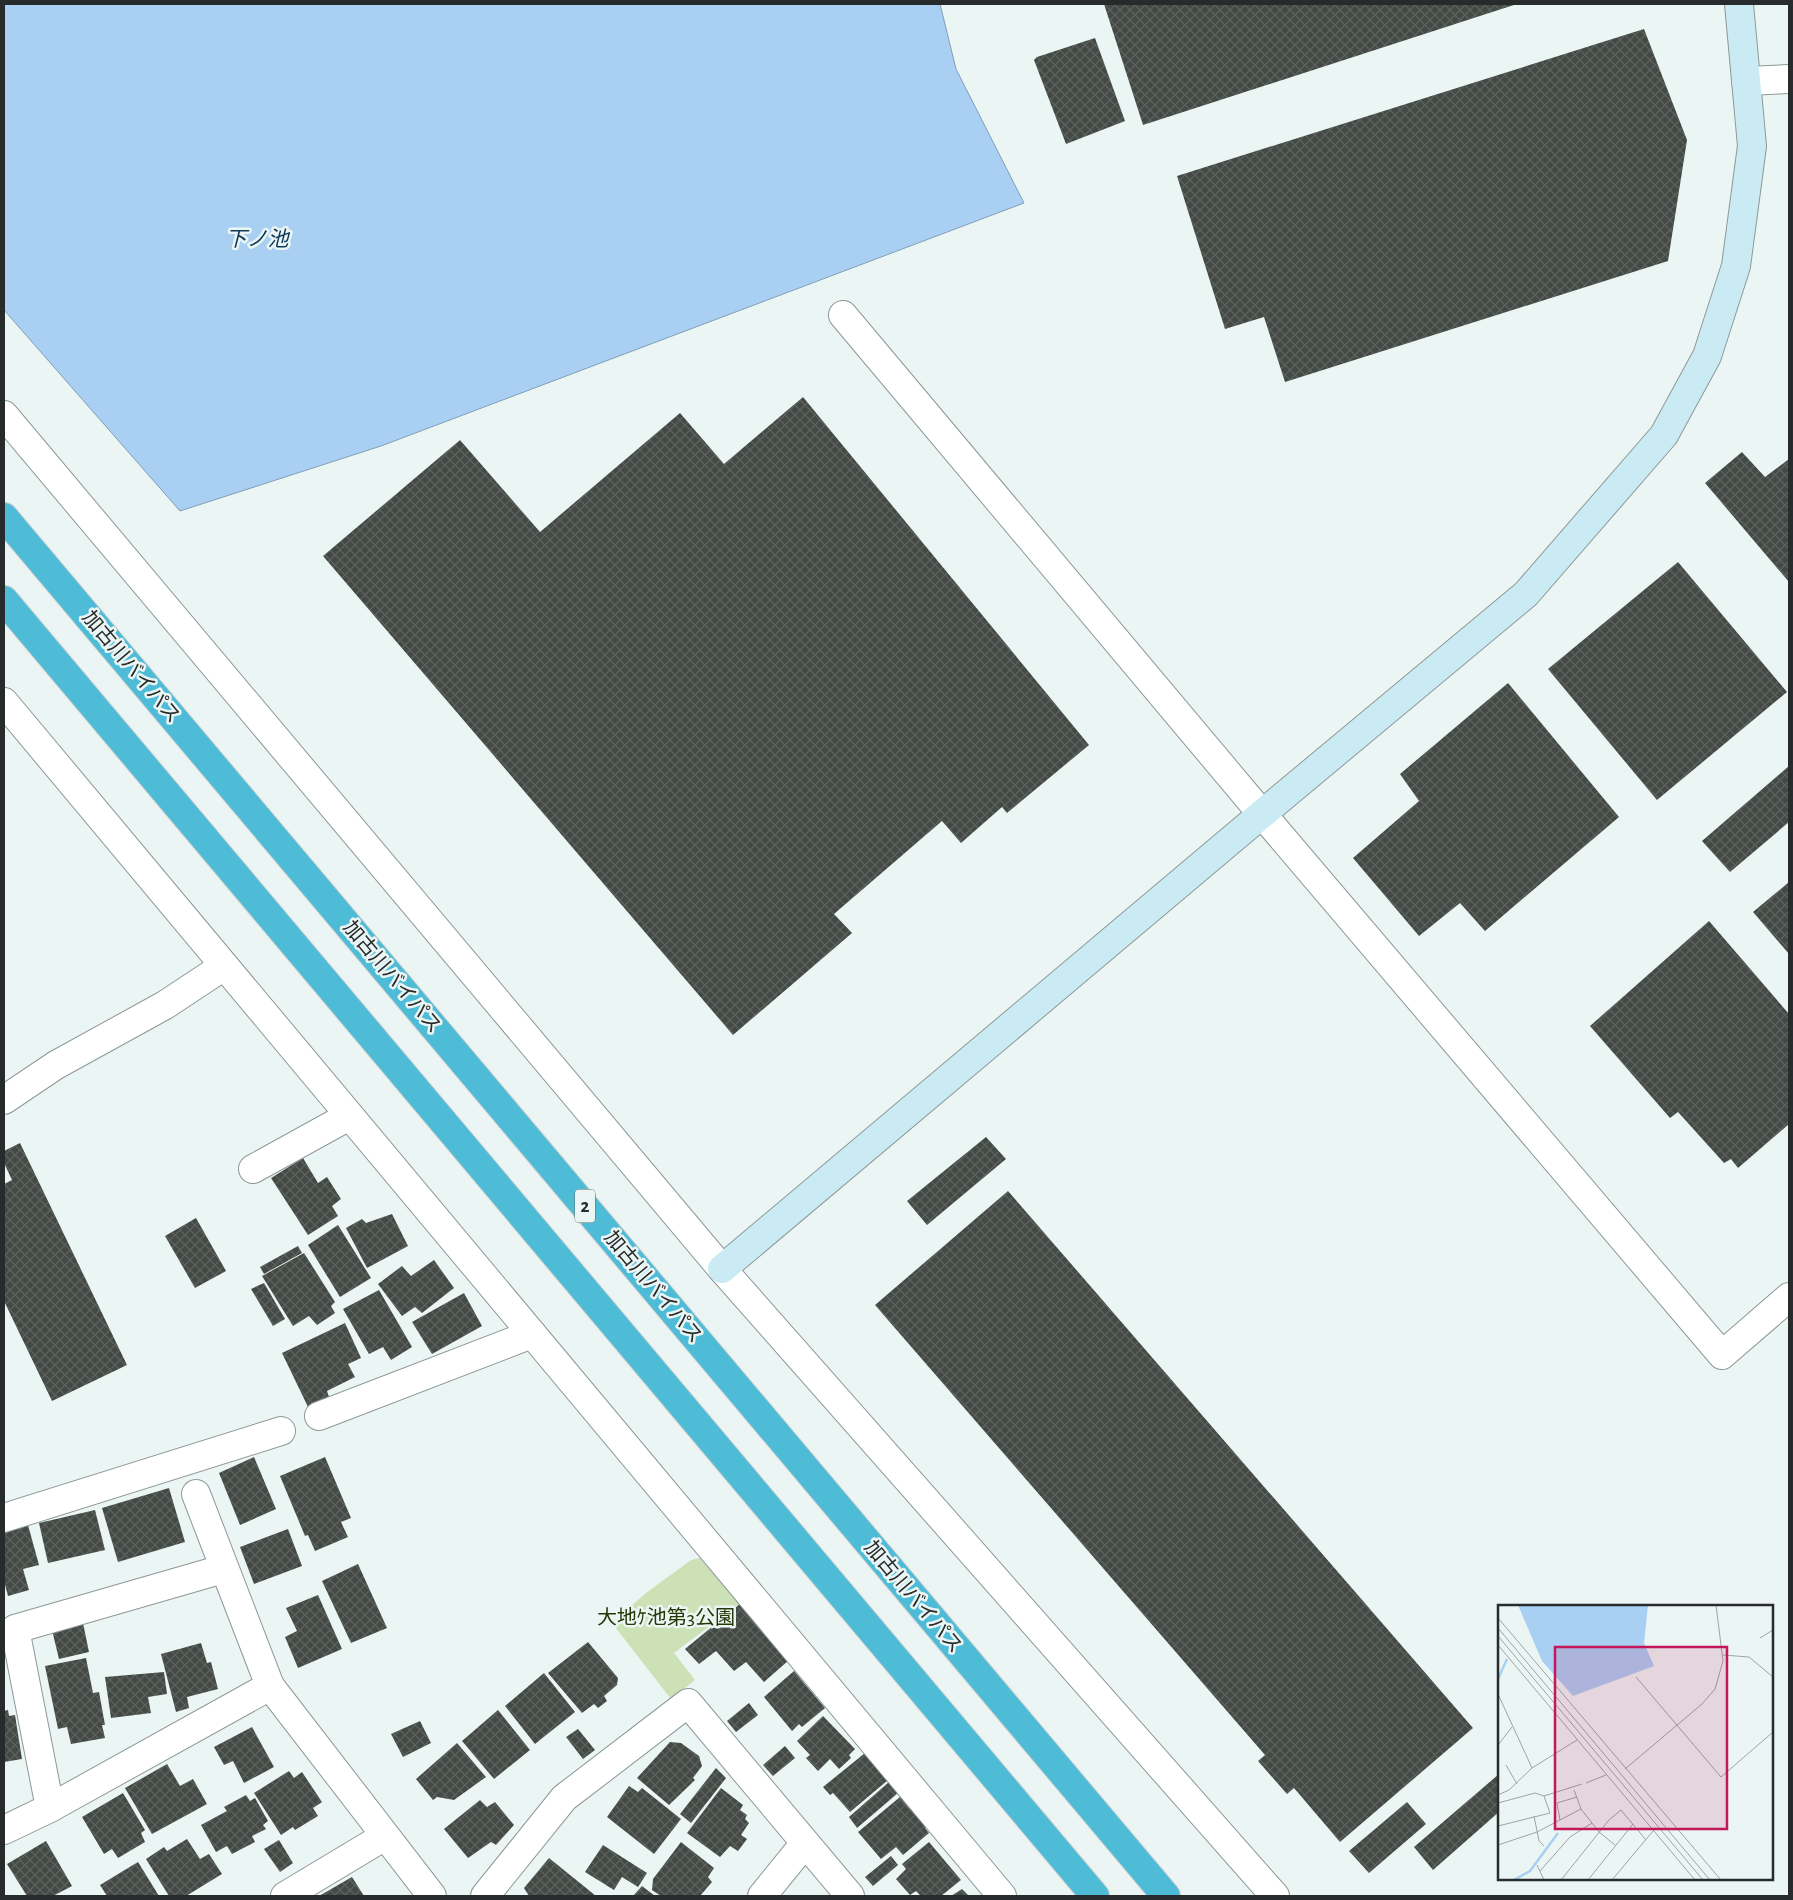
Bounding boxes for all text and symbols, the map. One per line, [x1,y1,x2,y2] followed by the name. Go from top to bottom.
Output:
[226,228,290,250] water label: 下ノ池
[78,606,184,727] street label: 加古川バイパス
[339,916,445,1037] street label: 加古川バイパス
[575,1190,595,1222] road number: 2
[600,1226,706,1347] street label: 加古川バイパス
[860,1536,966,1657] street label: 加古川バイパス
[1498,1605,1773,1880] inset map
[597,1607,735,1628] park label: 大地ｹ池第3公園

